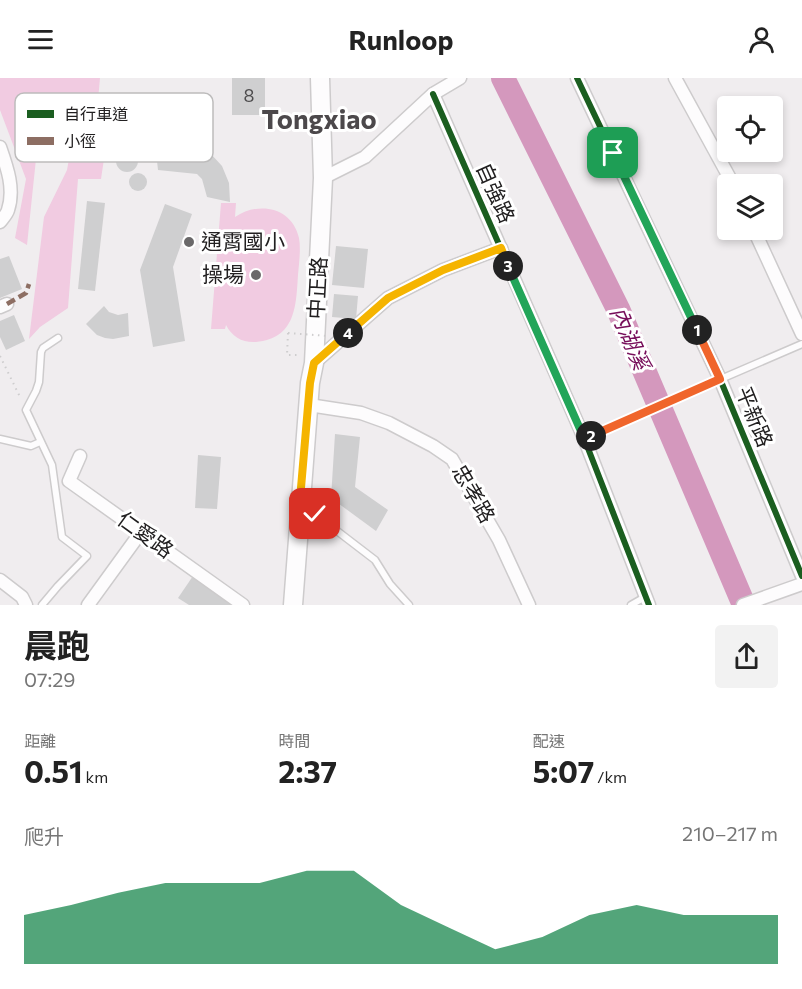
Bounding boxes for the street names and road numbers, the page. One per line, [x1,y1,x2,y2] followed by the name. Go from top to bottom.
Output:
[472,159,521,226] street label: 自強路
[302,256,331,320] street label: 中正路
[732,383,779,450] street label: 平新路
[448,460,501,527] street label: 忠孝路
[113,505,179,562] street label: 仁愛路

